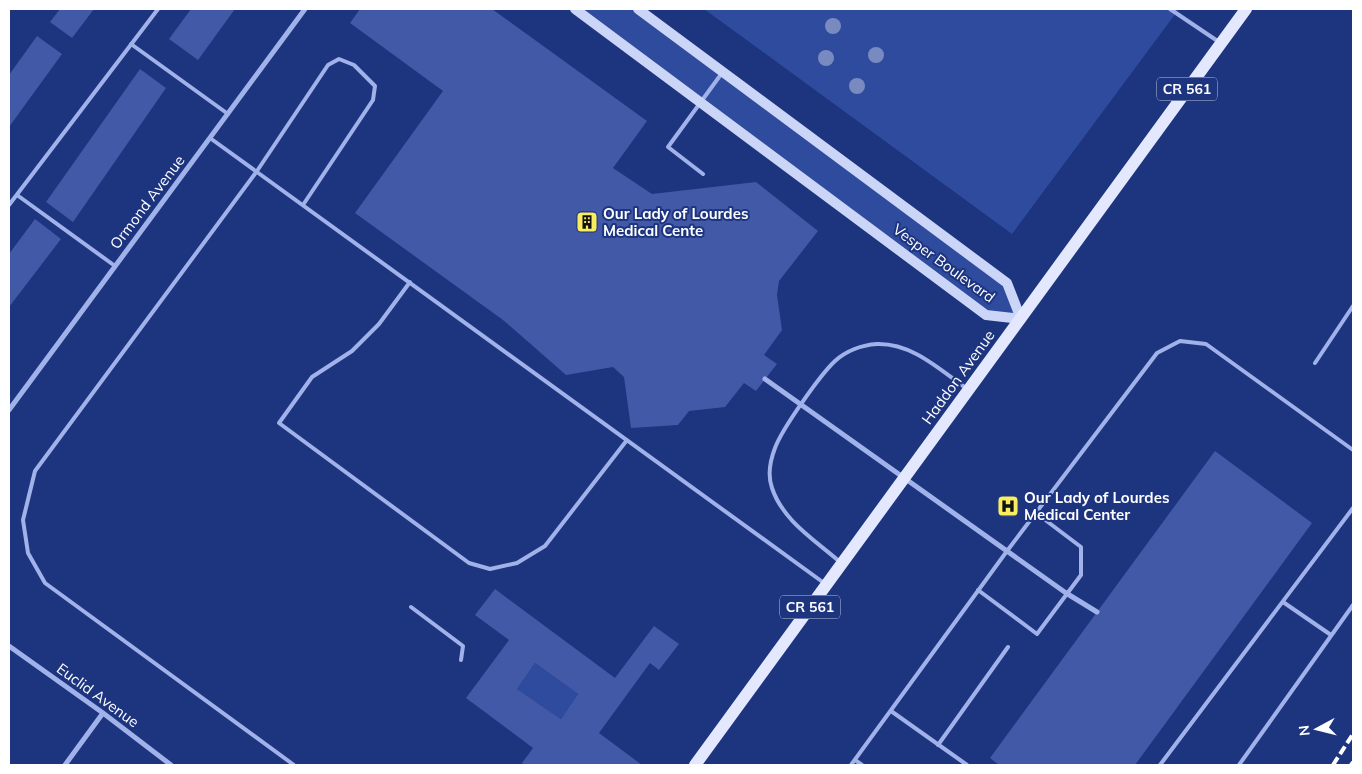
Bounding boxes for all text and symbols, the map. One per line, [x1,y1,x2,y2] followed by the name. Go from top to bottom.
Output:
[1157,78,1217,100] road number: CR 561
[105,151,189,253] street label: Ormond Avenue
[603,204,748,240] place label: Our Lady of Lourdes Medical Cente
[575,210,599,234] building icon: Our Lady of Lourdes Medical Cente
[889,219,999,307] street label: Vesper Boulevard
[917,326,999,428] street label: Haddon Avenue
[1024,488,1169,524] place label: Our Lady of Lourdes Medical Center
[996,494,1020,518] hospital icon: Our Lady of Lourdes Medical Center
[780,596,840,618] road number: CR 561
[53,659,143,731] street label: Euclid Avenue
[1292,704,1342,754] north arrow
[1295,724,1314,737] text: N

